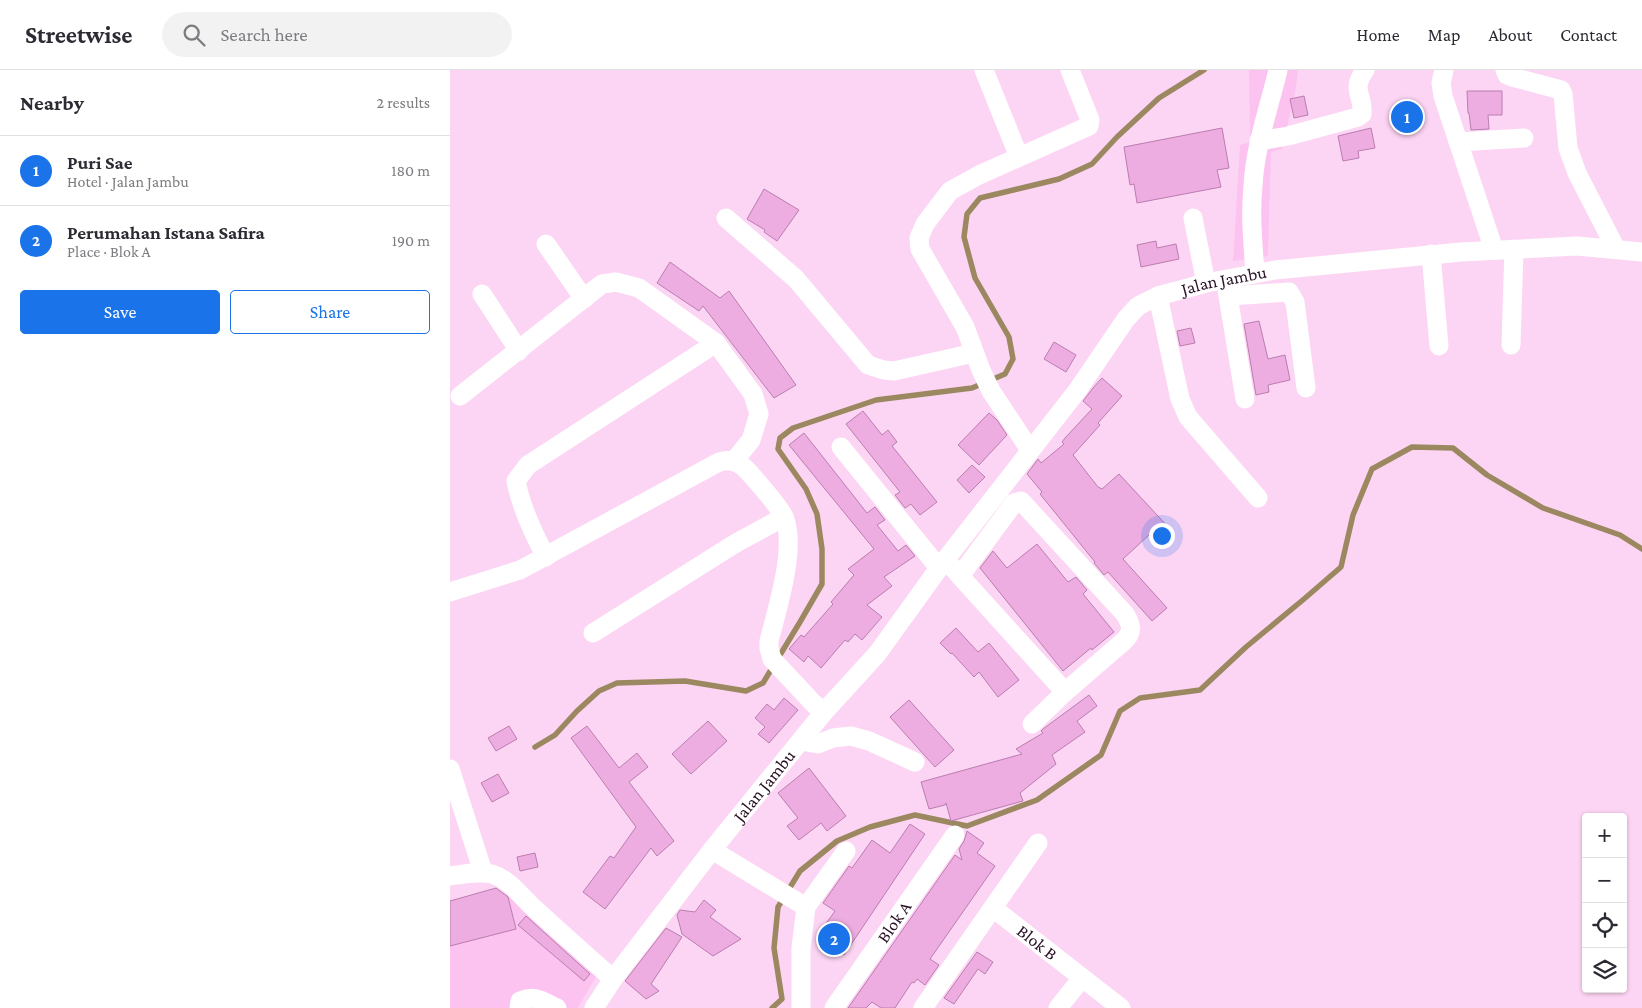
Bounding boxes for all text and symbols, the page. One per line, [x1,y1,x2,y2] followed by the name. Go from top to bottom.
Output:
[162,12,512,57] search box
[25,21,132,48] text: Streetwise
[180,21,208,49] icon: search
[220,24,308,45] text: Search here
[1357,25,1400,45] text: Home
[1428,25,1460,45] text: Map
[1488,25,1532,45] text: About
[1560,25,1617,45] text: Contact
[20,91,84,115] text: Nearby
[377,94,430,111] text: 2 results
[1391,98,1423,136] pin: 1
[67,152,133,173] text: Puri Sae
[33,162,39,179] text: 1
[391,162,430,179] text: 180 m
[67,173,189,190] text: Hotel · Jalan Jambu
[67,222,265,243] text: Perumahan Istana Safira
[32,232,40,249] text: 2
[392,232,430,249] text: 190 m
[67,243,151,260] text: Place · Blok A
[1177,262,1269,300] street label: Jalan Jambu
[20,290,220,334] button: Save
[230,290,430,334] button: Share
[1149,523,1175,549] your location
[728,745,800,827] street label: Jalan Jambu
[1582,813,1627,993] map controls
[1582,813,1627,858] button: +
[1582,858,1627,903] button: −
[873,897,916,946] street label: Blok A
[1582,903,1627,948] button: locate
[818,920,850,958] pin: 2
[1013,921,1061,964] street label: Blok B
[1582,948,1627,993] button: layers

